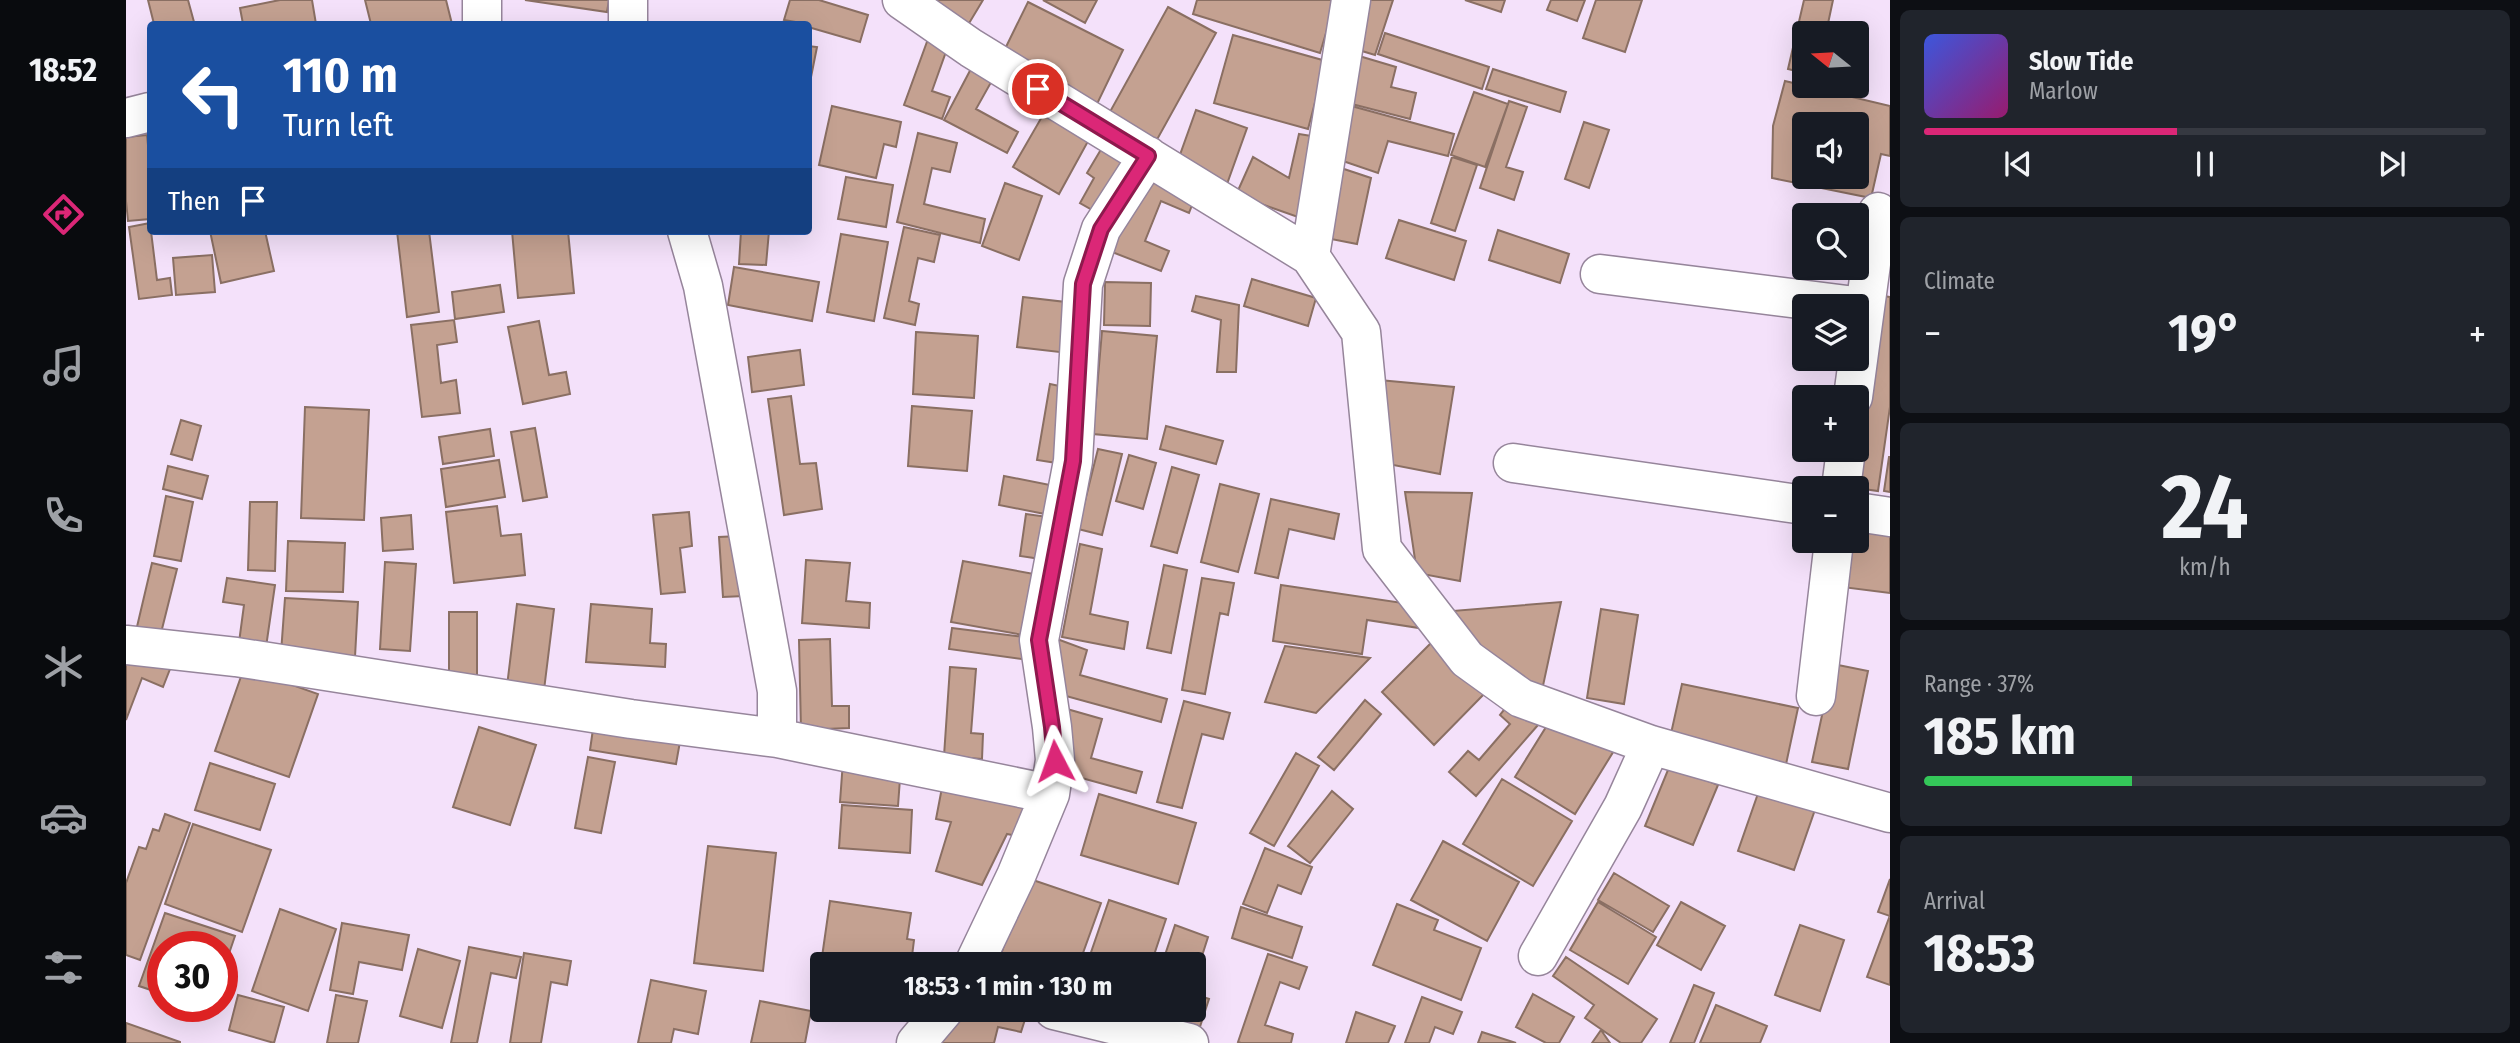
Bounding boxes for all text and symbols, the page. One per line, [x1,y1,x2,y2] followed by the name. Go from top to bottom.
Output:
[1792,21,1869,98] north arrow
[1792,21,1869,553] map controls
[283,46,398,105] text: 110 m
[2029,46,2133,77] text: Slow Tide
[168,49,259,140] icon: left
[29,51,97,89] text: 18:52
[1008,59,1068,119] pin
[1019,70,1057,108] icon: arrive
[2029,77,2098,105] text: Marlow
[283,106,393,144] text: Turn left
[1792,112,1869,189] button: sound
[1999,145,2037,183] icon: previous
[2186,145,2224,183] icon: pause
[2373,145,2411,183] icon: next
[234,182,272,220] icon: arrive
[168,186,220,217] text: Then
[39,190,88,239] icon: directions
[1792,203,1869,280] button: search
[1924,267,1995,295] text: Climate
[1792,294,1869,371] button: layers
[2168,302,2242,365] text: 19°
[1924,311,1941,357] text: −
[2469,311,2486,357] text: +
[39,341,88,390] icon: music
[1792,385,1869,462] button: +
[2161,453,2249,562] text: 24
[1792,476,1869,553] button: −
[39,491,88,540] icon: phone
[2179,553,2231,581] text: km/h
[39,642,88,691] icon: climate
[1924,670,2034,698] text: Range · 37%
[1924,705,2076,768] text: 185 km
[1018,724,1092,798] position arrow
[39,793,88,842] icon: car
[1924,887,1985,915] text: Arrival
[1924,922,2035,985] text: 18:53
[147,931,238,1022] speed limit sign: 30
[39,943,88,992] icon: filters
[904,971,1112,1002] text: 18:53 · 1 min · 130 m

